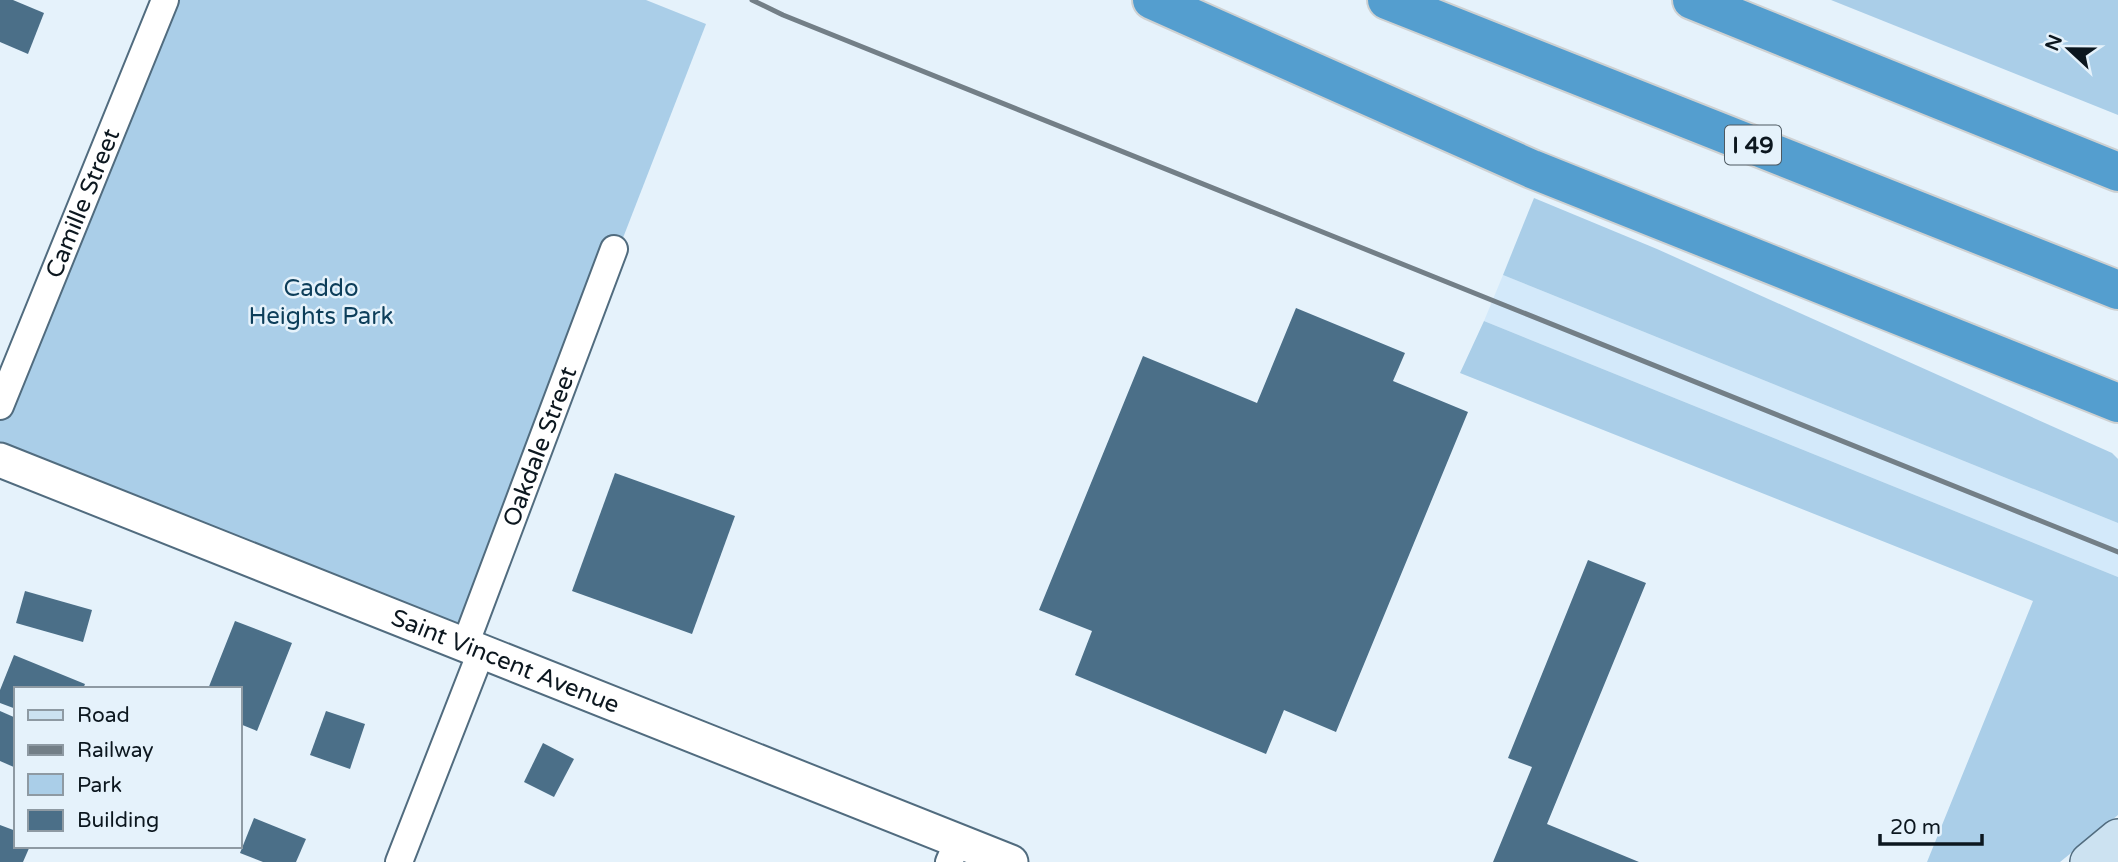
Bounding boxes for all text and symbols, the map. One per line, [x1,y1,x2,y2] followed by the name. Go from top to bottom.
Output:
[2034,14,2104,84] north arrow
[2041,32,2067,54] text: N
[40,124,126,282] street label: Camille Street
[1725,126,1781,164] road number: I 49
[248,274,394,331] park label: Caddo Heights Park
[497,363,583,531] street label: Oakdale Street
[387,603,624,720] street label: Saint Vincent Avenue
[14,687,242,848] legend
[77,703,130,728] text: Road
[77,738,154,763] text: Railway
[77,773,122,798] text: Park
[1880,802,1982,846] scale bar
[77,808,159,833] text: Building
[1890,815,1941,840] text: 20 m

